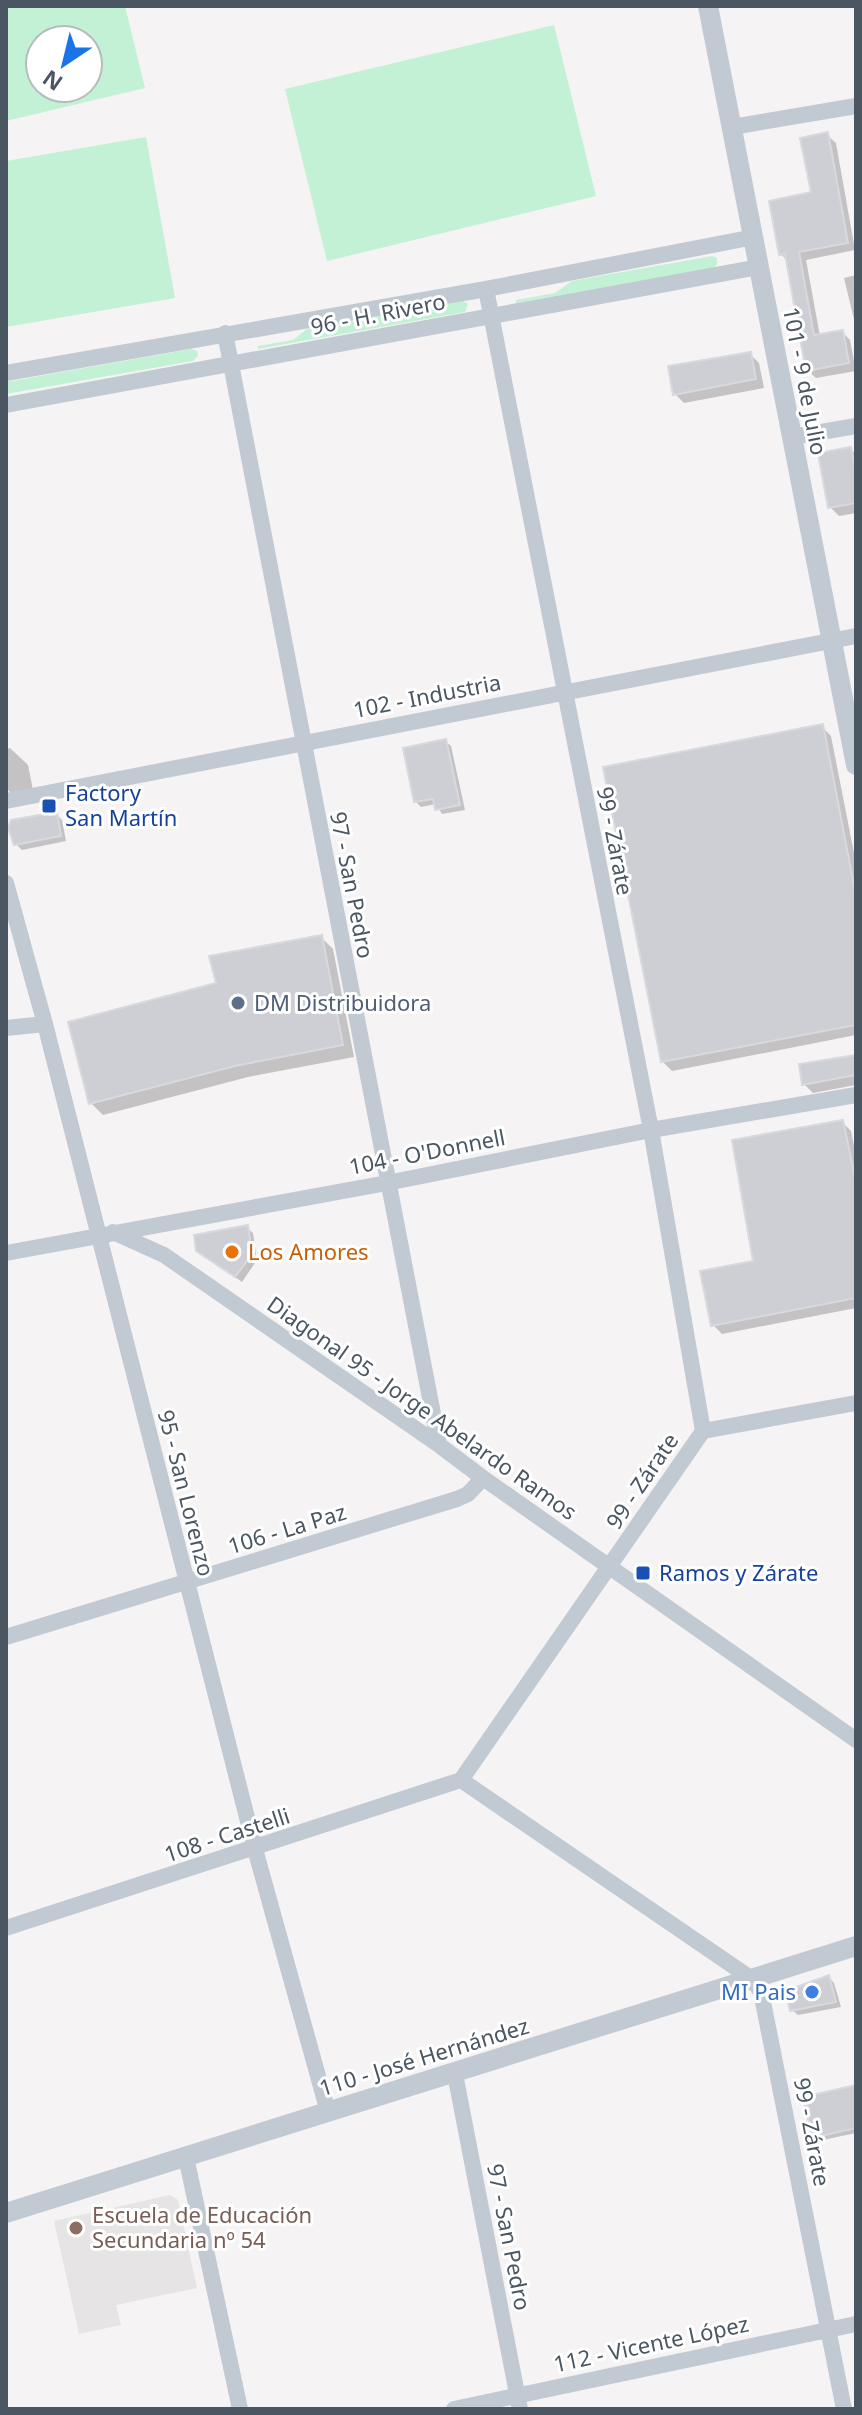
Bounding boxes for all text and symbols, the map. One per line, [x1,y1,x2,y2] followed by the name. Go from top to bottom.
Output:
[24,24,104,104] north arrow
[36,64,68,99] text: N
[308,285,448,341] street label: 96 - H. Rivero
[777,304,835,458] street label: 101 - 9 de Julio
[350,666,503,724] street label: 102 - Industria
[65,777,177,832] place label: Factory San Martín
[591,784,641,898] street label: 99 - Zárate
[40,797,58,815] marker: Factory San Martín
[324,809,382,961] street label: 97 - San Pedro
[254,987,431,1017] place label: DM Distribuidora
[229,994,247,1012] marker: DM Distribuidora
[346,1121,508,1181] street label: 104 - O'Donnell
[248,1236,369,1266] place label: Los Amores
[223,1243,241,1261] marker: Los Amores
[262,1288,583,1526] street label: Diagonal 95 - Jorge Abelardo Ramos
[152,1406,222,1579] street label: 95 - San Lorenzo
[598,1426,684,1534] street label: 99 - Zárate
[224,1496,349,1560] street label: 106 - La Paz
[659,1557,818,1587] place label: Ramos y Zárate
[634,1564,652,1582] marker: Ramos y Zárate
[160,1800,293,1868] street label: 108 - Castelli
[721,1976,796,2006] place label: MI Pais
[803,1983,821,2001] marker: MI Pais
[315,2010,532,2102] street label: 110 - José Hernández
[788,2075,838,2189] street label: 99 - Zárate
[481,2161,539,2313] street label: 97 - San Pedro
[92,2199,312,2254] place label: Escuela de Educación Secundaria nº 54
[67,2219,85,2237] marker: Escuela de Educación Secundaria nº 54
[551,2308,751,2378] street label: 112 - Vicente López

